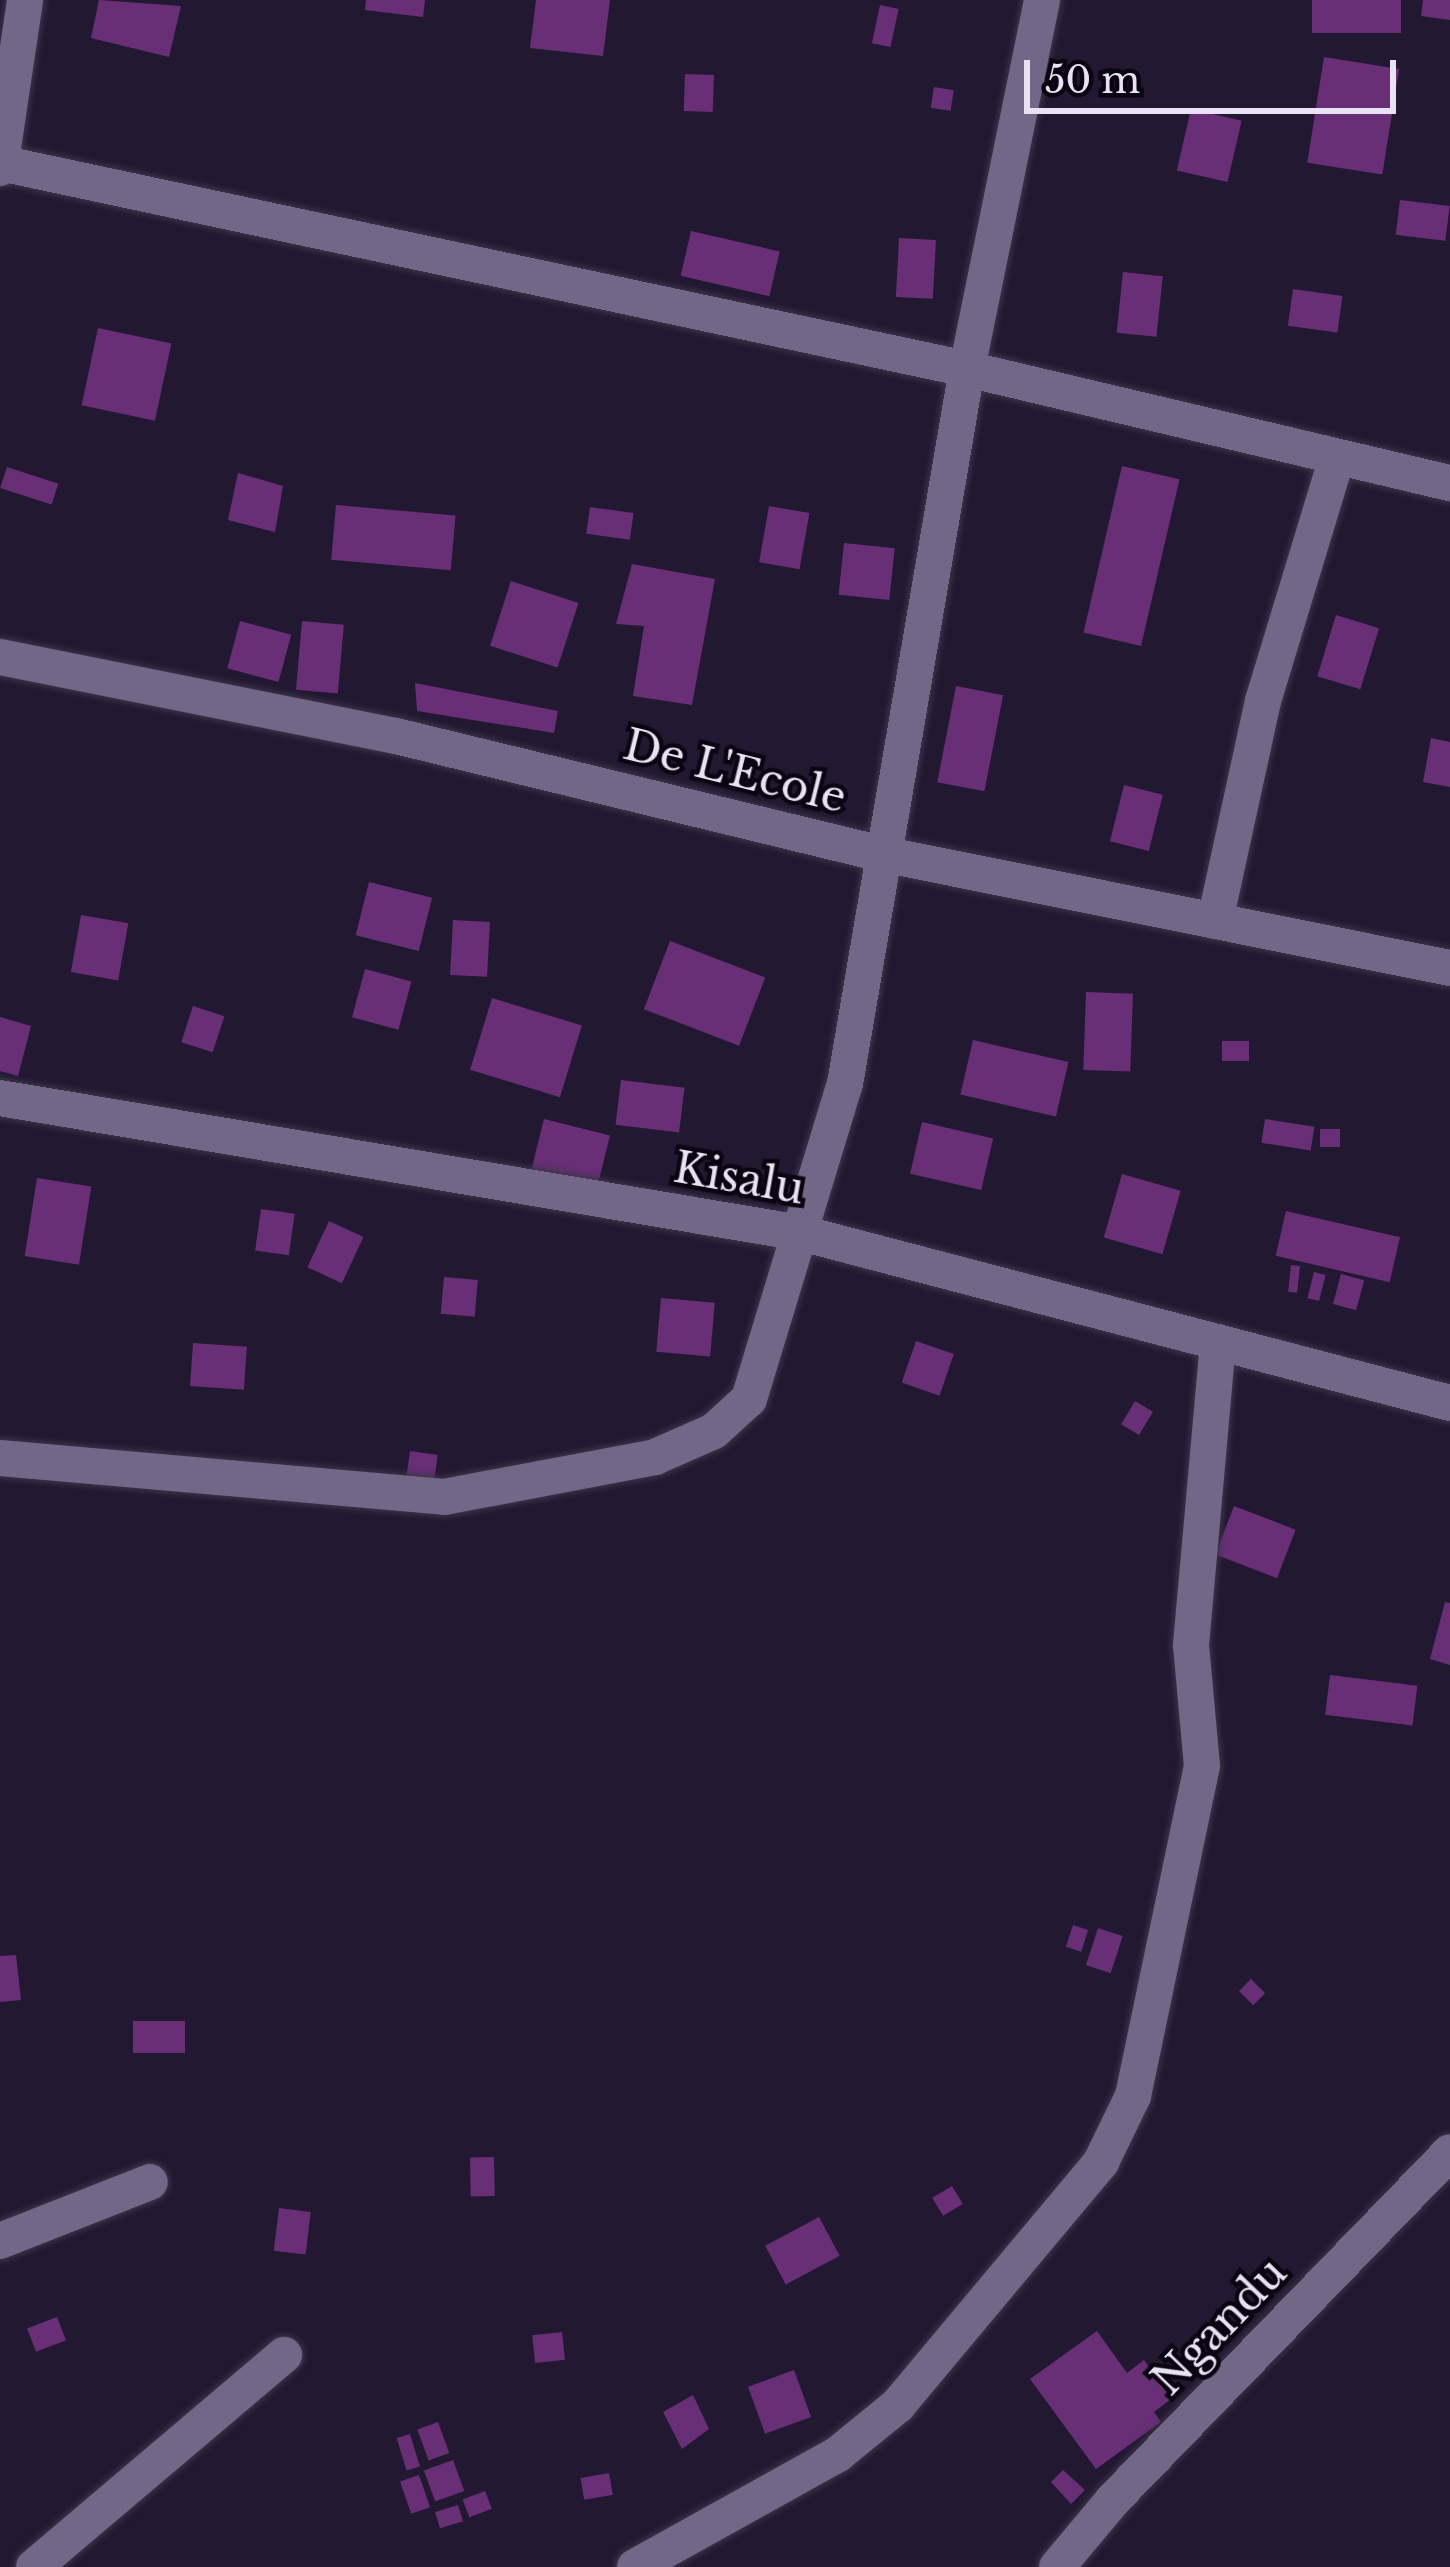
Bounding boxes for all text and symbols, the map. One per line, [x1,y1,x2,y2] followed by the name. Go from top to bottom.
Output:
[1030,36,1402,110] scale bar
[1045,58,1140,103] text: 50 m
[619,719,851,823] street label: De L'Ecole
[670,1142,808,1214] street label: Kisalu
[1142,2247,1296,2405] street label: Ngandu

